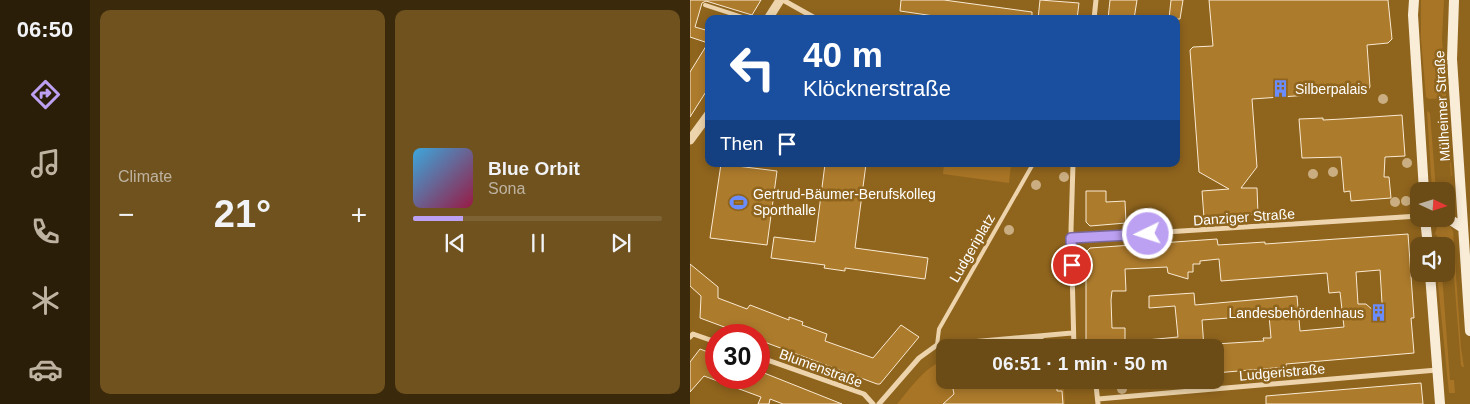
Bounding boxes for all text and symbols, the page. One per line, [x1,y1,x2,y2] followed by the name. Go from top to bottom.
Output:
[17,17,73,42] text: 06:50
[720,35,785,100] icon: left
[803,35,883,74] text: 40 m
[1431,50,1453,162] street label: Mülheimer Straße
[803,76,951,101] text: Klöcknerstraße
[28,77,63,112] icon: directions
[1271,79,1291,99] building icon: Silberpalais
[1295,81,1367,97] place label: Silberpalais
[773,130,801,158] icon: arrive
[720,133,763,154] text: Then
[28,146,63,181] icon: music
[488,158,580,179] text: Blue Orbit
[118,168,172,185] text: Climate
[488,180,525,197] text: Sona
[1410,182,1455,228] north arrow
[1410,182,1455,282] map controls
[753,186,936,218] place label: Gertrud-Bäumer-Berufskolleg Sporthalle
[729,192,749,212] sports icon: Gertrud-Bäumer-Berufskolleg Sporthalle
[214,193,271,235] text: 21°
[118,199,134,230] text: −
[351,199,367,230] text: +
[1193,205,1296,229] street label: Danziger Straße
[1121,207,1173,259] position arrow
[946,211,998,285] street label: Ludgeriplatz
[28,214,63,249] icon: phone
[441,229,469,257] icon: previous
[524,229,552,257] icon: pause
[607,229,635,257] icon: next
[1410,237,1455,282] button: sound
[1051,244,1093,286] pin
[1058,251,1086,279] icon: arrive
[28,283,63,318] icon: climate
[1368,303,1388,323] building icon: Landesbehördenhaus
[1229,305,1364,321] place label: Landesbehördenhaus
[705,324,770,389] speed limit sign: 30
[777,346,865,390] street label: Blumenstraße
[28,352,63,387] icon: car
[992,353,1168,374] text: 06:51 · 1 min · 50 m
[1238,360,1326,384] street label: Ludgeristraße

